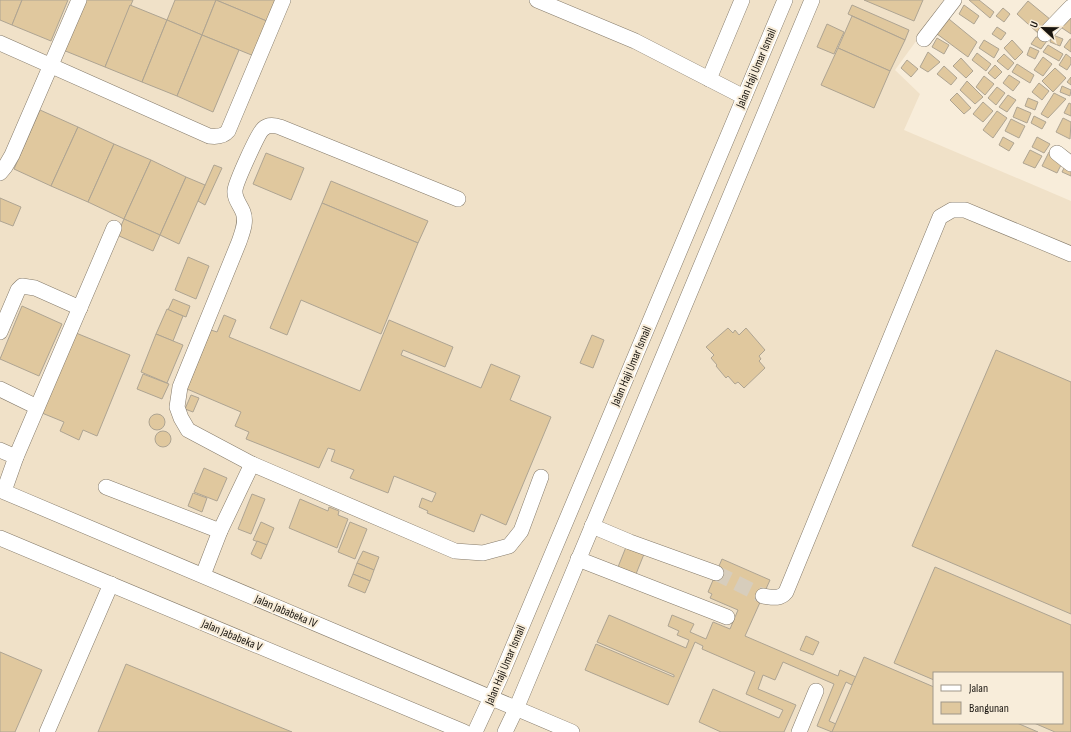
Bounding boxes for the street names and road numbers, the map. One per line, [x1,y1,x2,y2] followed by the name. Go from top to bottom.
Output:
[733,26,780,111] street label: Jalan Haji Umar Ismail
[608,324,655,409] street label: Jalan Haji Umar Ismail
[251,591,320,632] street label: Jalan Jababeka IV
[199,616,265,655] street label: Jalan Jababeka V
[482,623,529,708] street label: Jalan Haji Umar Ismail

